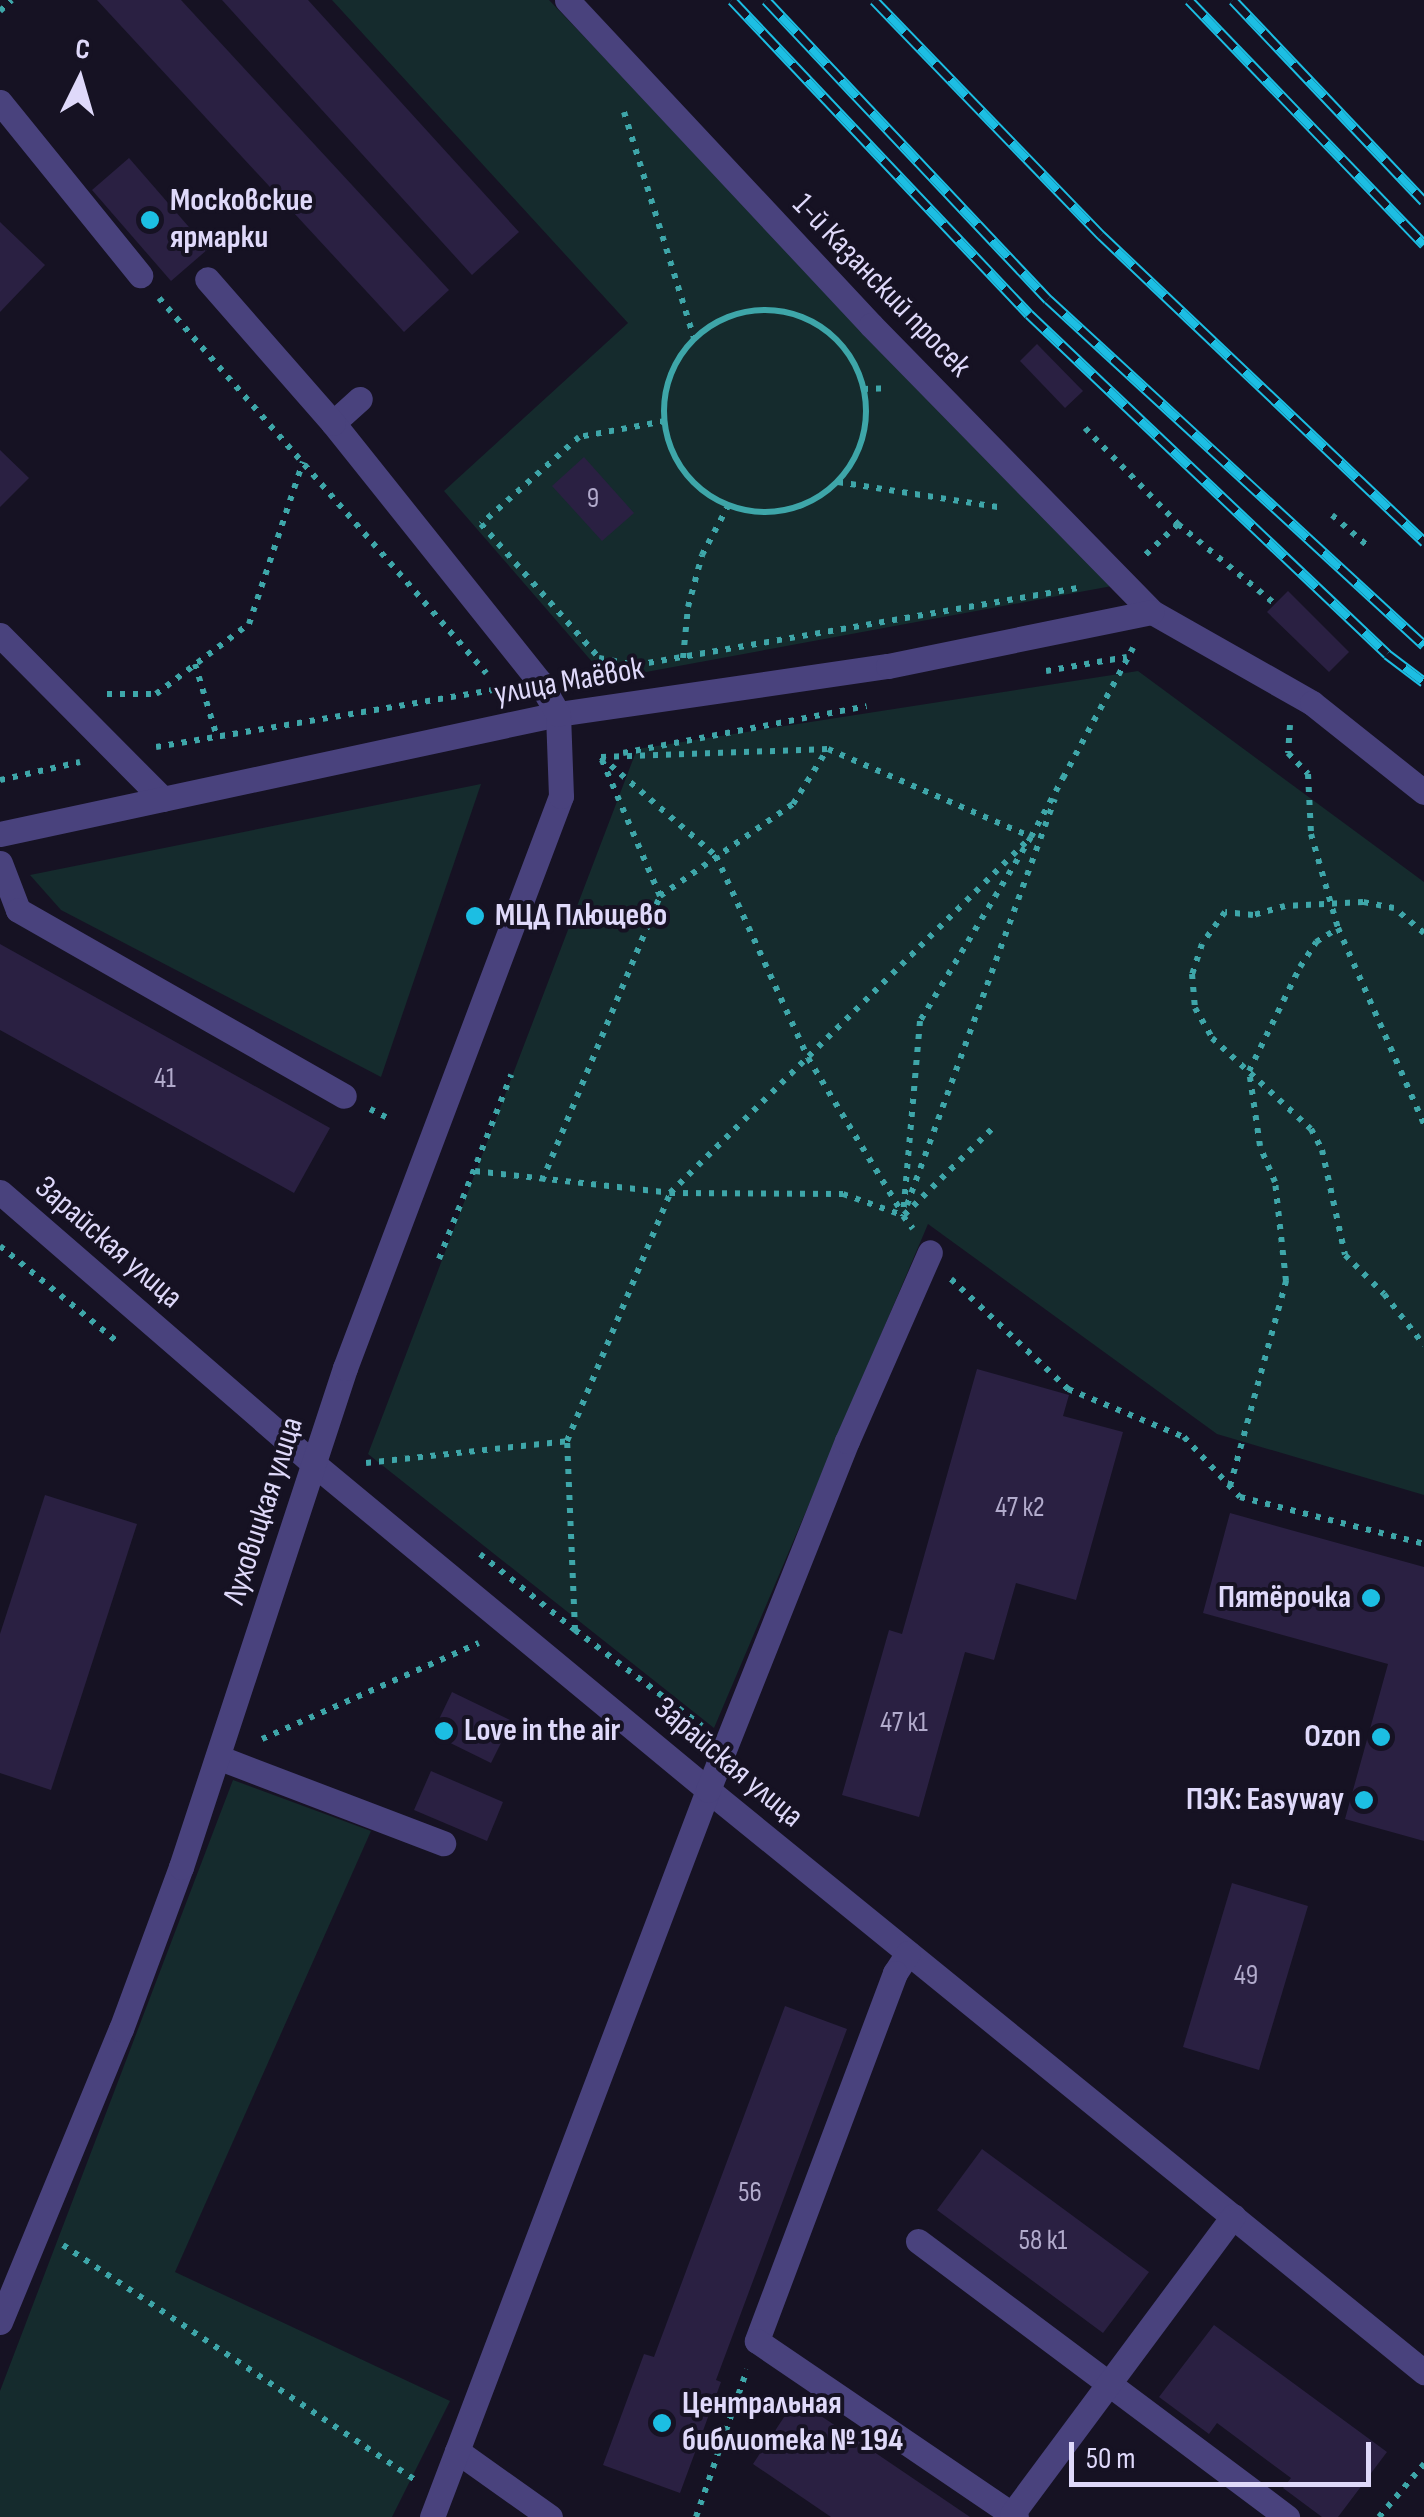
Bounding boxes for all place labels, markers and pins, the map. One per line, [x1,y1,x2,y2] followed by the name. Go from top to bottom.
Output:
[170,183,313,258] place label: Московские ярмарки
[139,209,161,231] marker: Московские ярмарки
[495,897,667,935] place label: МЦД Плющево
[464,905,486,927] marker: МЦД Плющево
[1218,1579,1351,1617] place label: Пятёрочка
[1360,1587,1382,1609] marker: Пятёрочка
[464,1712,621,1750] place label: Love in the air
[1304,1718,1361,1756] place label: Ozon
[433,1720,455,1742] marker: Love in the air
[1370,1726,1392,1748] marker: Ozon
[1186,1781,1344,1819] place label: ПЭК: Easyway
[1353,1789,1375,1811] marker: ПЭК: Easyway
[682,2386,903,2461] place label: Центральная библиотека № 194
[651,2412,673,2434] marker: Центральная библиотека № 194

